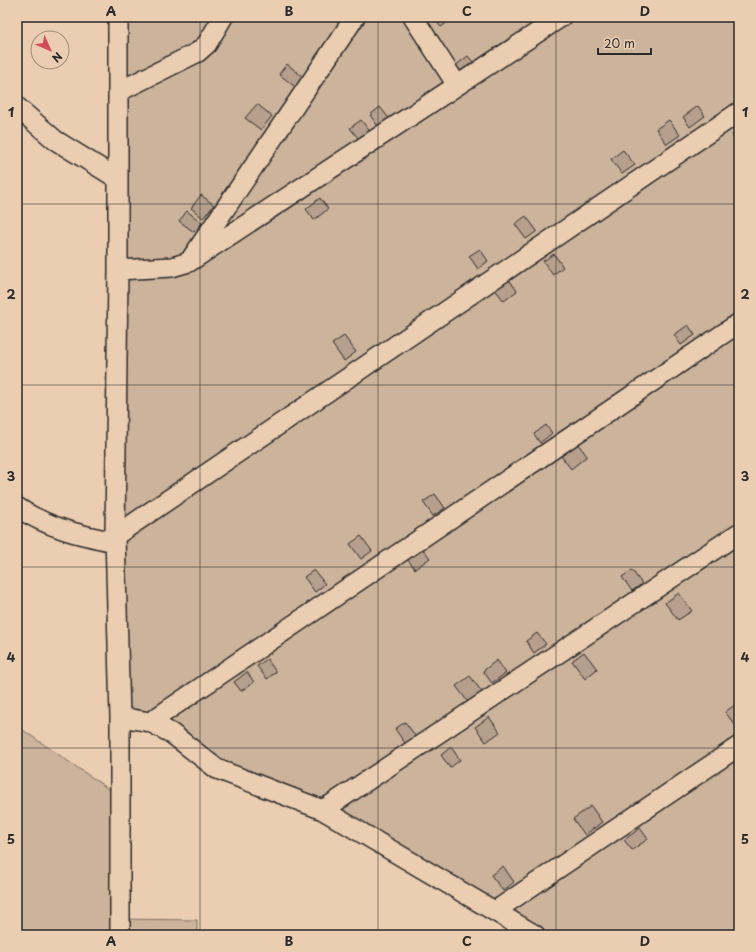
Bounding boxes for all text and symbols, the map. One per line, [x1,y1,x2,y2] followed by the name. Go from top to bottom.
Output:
[106,1,116,20] text: A
[285,1,294,20] text: B
[462,1,472,20] text: C
[640,1,650,20] text: D
[30,30,70,70] north arrow
[598,30,651,56] scale bar
[604,34,635,52] text: 20 m
[48,48,67,67] text: N
[8,102,14,121] text: 1
[742,102,748,121] text: 1
[6,284,16,303] text: 2
[740,284,750,303] text: 2
[7,466,16,485] text: 3
[741,466,750,485] text: 3
[7,647,16,666] text: 4
[741,647,750,666] text: 4
[7,829,15,848] text: 5
[741,829,749,848] text: 5
[106,931,116,950] text: A
[285,931,294,950] text: B
[462,931,472,950] text: C
[640,931,650,950] text: D

